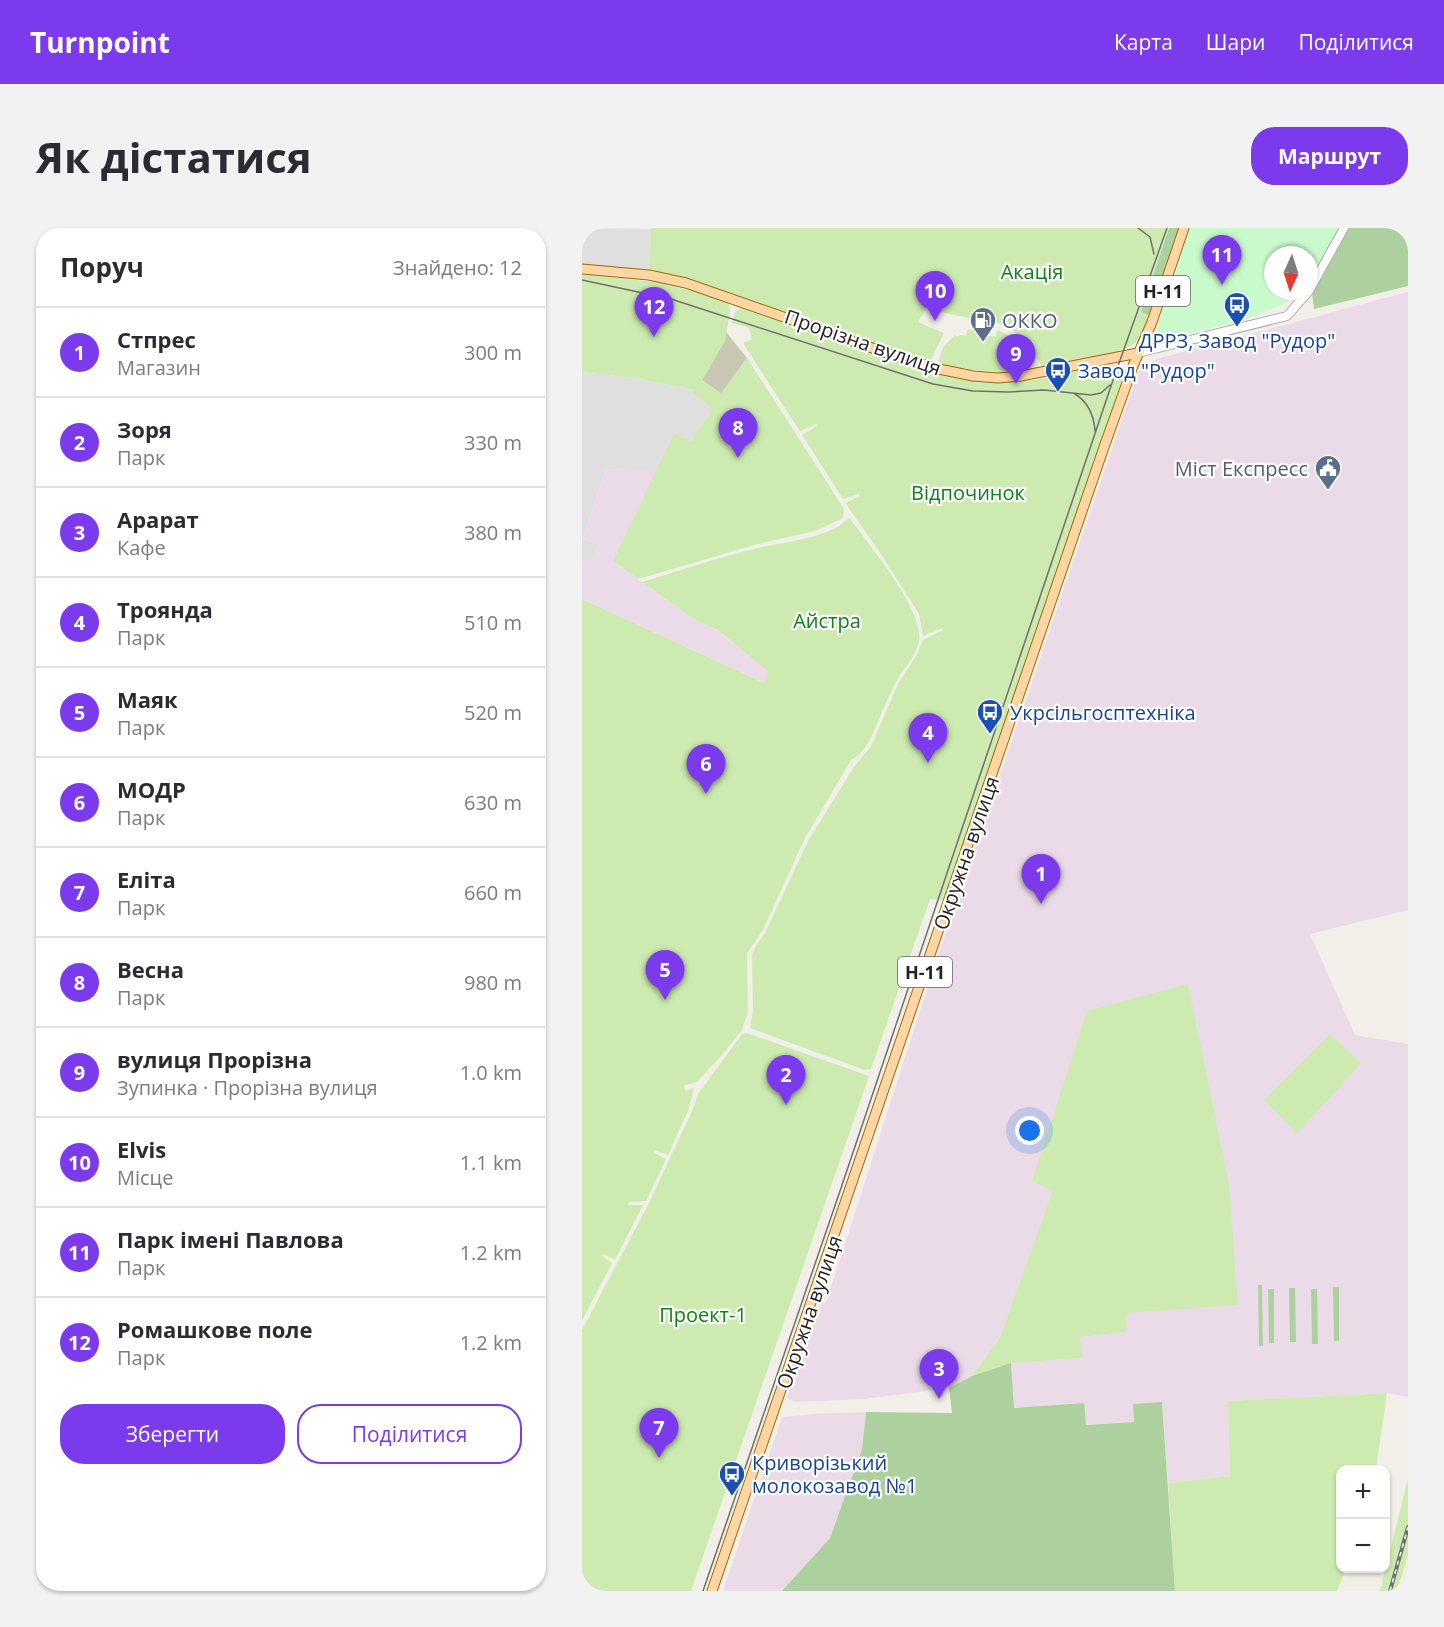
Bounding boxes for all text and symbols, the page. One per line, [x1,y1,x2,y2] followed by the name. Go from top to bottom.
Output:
[30,23,170,61] text: Turnpoint
[1114,28,1173,56] text: Карта
[1206,28,1265,56] text: Шари
[1298,28,1414,56] text: Поділитися
[1251,127,1408,185] button: Маршрут
[36,128,312,185] text: Як дістатися
[1202,236,1242,285] pin: 11
[1264,246,1318,300] north arrow
[60,249,144,285] text: Поруч
[393,254,522,281] text: Знайдено: 12
[1001,258,1063,285] park label: Акація
[916,272,954,321] pin: 10
[1136,276,1190,306] road number: Н-11
[634,288,674,337] pin: 12
[1222,290,1252,328] bus stop icon: ДРРЗ, Завод "Рудор"
[781,303,945,381] street label: Прорізна вулиця
[968,305,998,343] fuel station icon: ОККО
[1002,307,1058,334] place label: ОККО
[117,324,196,354] text: Стпрес
[1139,327,1335,354] place label: ДРРЗ, Завод "Рудор"
[996,334,1036,384] pin: 9
[74,339,85,366] text: 1
[464,339,522,366] text: 300 m
[117,354,201,381] text: Магазин
[1043,355,1073,393] bus stop icon: Завод "Рудор"
[1078,357,1215,384] place label: Завод "Рудор"
[718,408,758,458] pin: 8
[117,414,172,444] text: Зоря
[74,429,85,456] text: 2
[464,429,522,456] text: 330 m
[117,444,165,471] text: Парк
[1313,453,1343,491] public building icon: Міст Експресс
[1175,455,1308,482] place label: Міст Експресс
[911,479,1026,506] park label: Відпочинок
[117,504,199,534] text: Арарат
[74,519,85,546] text: 3
[464,519,522,546] text: 380 m
[117,534,166,561] text: Кафе
[117,594,213,624] text: Троянда
[793,607,861,634] park label: Айстра
[74,609,85,636] text: 4
[464,609,522,636] text: 510 m
[117,624,165,651] text: Парк
[117,684,178,714] text: Маяк
[975,697,1005,735] bus stop icon: Укрсільгосптехніка
[74,699,85,726] text: 5
[464,699,522,726] text: 520 m
[1010,699,1196,726] place label: Укрсільгосптехніка
[117,714,165,741] text: Парк
[908,714,948,763] pin: 4
[686,744,726,794] pin: 6
[927,772,1005,934] street label: Окружна вулиця
[117,774,186,804] text: МОДР
[74,789,85,816] text: 6
[464,789,522,816] text: 630 m
[117,804,165,831] text: Парк
[1022,854,1060,904] pin: 1
[117,864,176,894] text: Еліта
[74,879,85,906] text: 7
[464,879,522,906] text: 660 m
[117,894,165,921] text: Парк
[646,950,685,1000] pin: 5
[117,954,184,984] text: Весна
[898,957,952,987] road number: Н-11
[74,969,85,996] text: 8
[464,969,522,996] text: 980 m
[117,984,165,1011] text: Парк
[117,1044,312,1074] text: вулиця Прорізна
[766,1056,806,1105] pin: 2
[74,1059,85,1086] text: 9
[460,1059,522,1086] text: 1.0 km
[117,1074,378,1101] text: Зупинка · Прорізна вулиця
[1015,1116,1044,1145] your location
[117,1134,166,1164] text: Elvis
[68,1149,91,1176] text: 10
[460,1149,522,1176] text: 1.1 km
[117,1164,173,1191] text: Місце
[117,1224,344,1254] text: Парк імені Павлова
[770,1231,848,1393] street label: Окружна вулиця
[68,1239,91,1266] text: 11
[460,1239,522,1266] text: 1.2 km
[117,1254,165,1281] text: Парк
[659,1301,747,1328] park label: Проект-1
[117,1314,313,1344] text: Ромашкове поле
[68,1329,91,1356] text: 12
[460,1329,522,1356] text: 1.2 km
[117,1344,165,1371] text: Парк
[920,1350,958,1399] pin: 3
[60,1404,285,1464] button: Зберегти
[297,1404,522,1464] button: Поділитися
[640,1408,679,1458] pin: 7
[752,1449,917,1499] place label: Криворізький молокозавод №1
[717,1459,747,1497] bus stop icon: Криворізький молокозавод №1
[1336,1465,1390,1573] map controls
[1336,1465,1390,1519] button: +
[1336,1519,1390,1573] button: −

